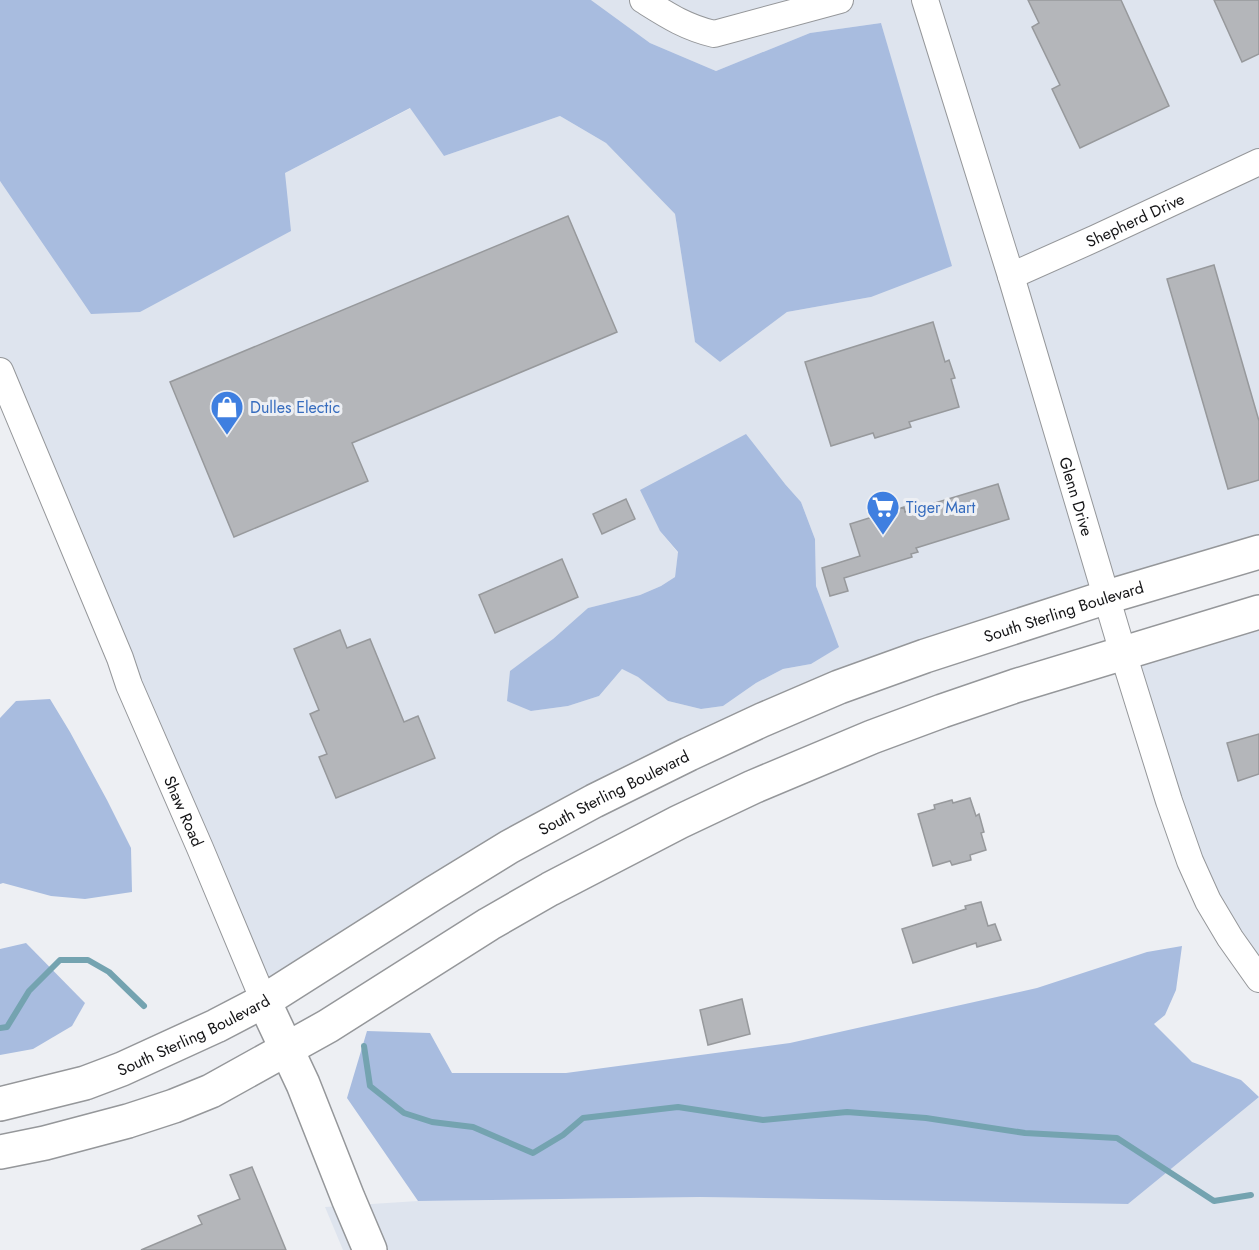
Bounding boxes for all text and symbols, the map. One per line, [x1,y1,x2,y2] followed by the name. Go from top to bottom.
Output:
[1082,187,1188,253] street label: Shepherd Drive
[209,389,245,436] shop icon: Dulles Electic
[250,396,340,419] place label: Dulles Electic
[1053,454,1099,539] street label: Glenn Drive
[865,489,901,536] supermarket icon: Tiger Mart
[906,496,975,519] place label: Tiger Mart
[981,576,1147,648] street label: South Sterling Boulevard
[534,745,693,841] street label: South Sterling Boulevard
[158,772,209,850] street label: Shaw Road
[114,989,274,1082] street label: South Sterling Boulevard

